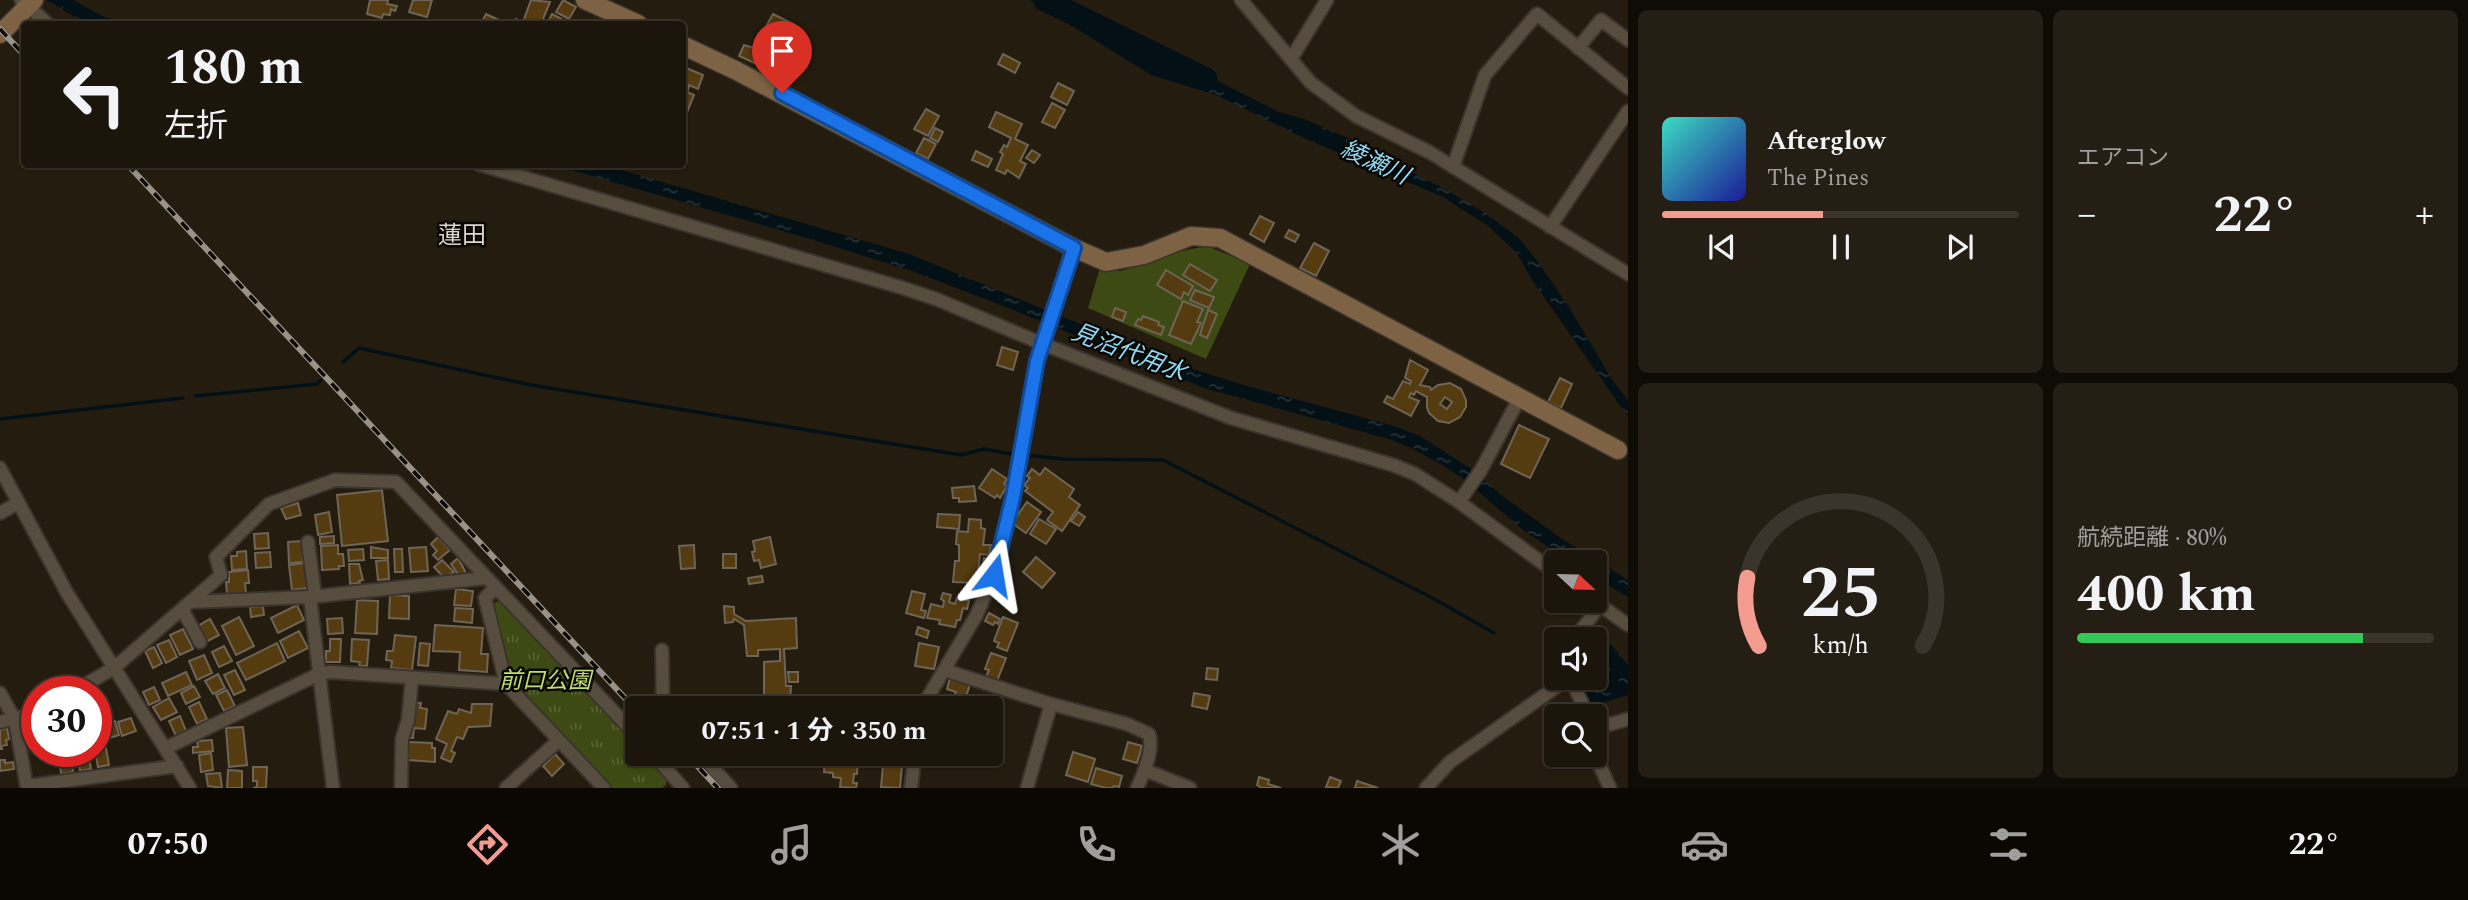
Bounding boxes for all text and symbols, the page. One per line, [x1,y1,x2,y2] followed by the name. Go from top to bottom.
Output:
[752,21,812,93] pin
[164,31,303,106] text: 180 m
[763,32,801,70] icon: arrive
[49,49,140,140] icon: left
[164,102,228,151] text: 左折
[1767,121,1886,161] text: Afterglow
[1334,131,1418,196] water label: 綾瀬川
[2077,141,2169,176] text: エアコン
[1767,161,1869,196] text: The Pines
[2213,176,2298,255] text: 22°
[2077,186,2096,244] text: −
[2415,186,2434,244] text: +
[438,218,486,254] district label: 蓮田
[1703,228,1741,266] icon: previous
[1822,228,1860,266] icon: pause
[1941,228,1979,266] icon: next
[1066,315,1194,392] water label: 見沼代用水
[2077,521,2227,556] text: 航続距離 · 80%
[957,538,1031,612] position arrow
[1800,540,1881,651] text: 25
[1544,550,1606,612] north arrow
[1544,550,1607,767] map controls
[2077,555,2256,634] text: 400 km
[1544,627,1607,690] button: sound
[1812,627,1869,665] text: km/h
[499,664,594,699] park label: 前口公園
[21,676,112,767] speed limit sign: 30
[1544,704,1607,767] button: search
[701,711,927,751] text: 07:51 · 1 分 · 350 m
[128,820,208,869] text: 07:50
[463,820,512,869] icon: directions
[767,820,816,869] icon: music
[1072,820,1121,869] icon: phone
[1376,820,1425,869] icon: climate
[1680,820,1729,869] icon: car
[1984,820,2033,869] icon: filters
[2288,820,2340,869] text: 22°

